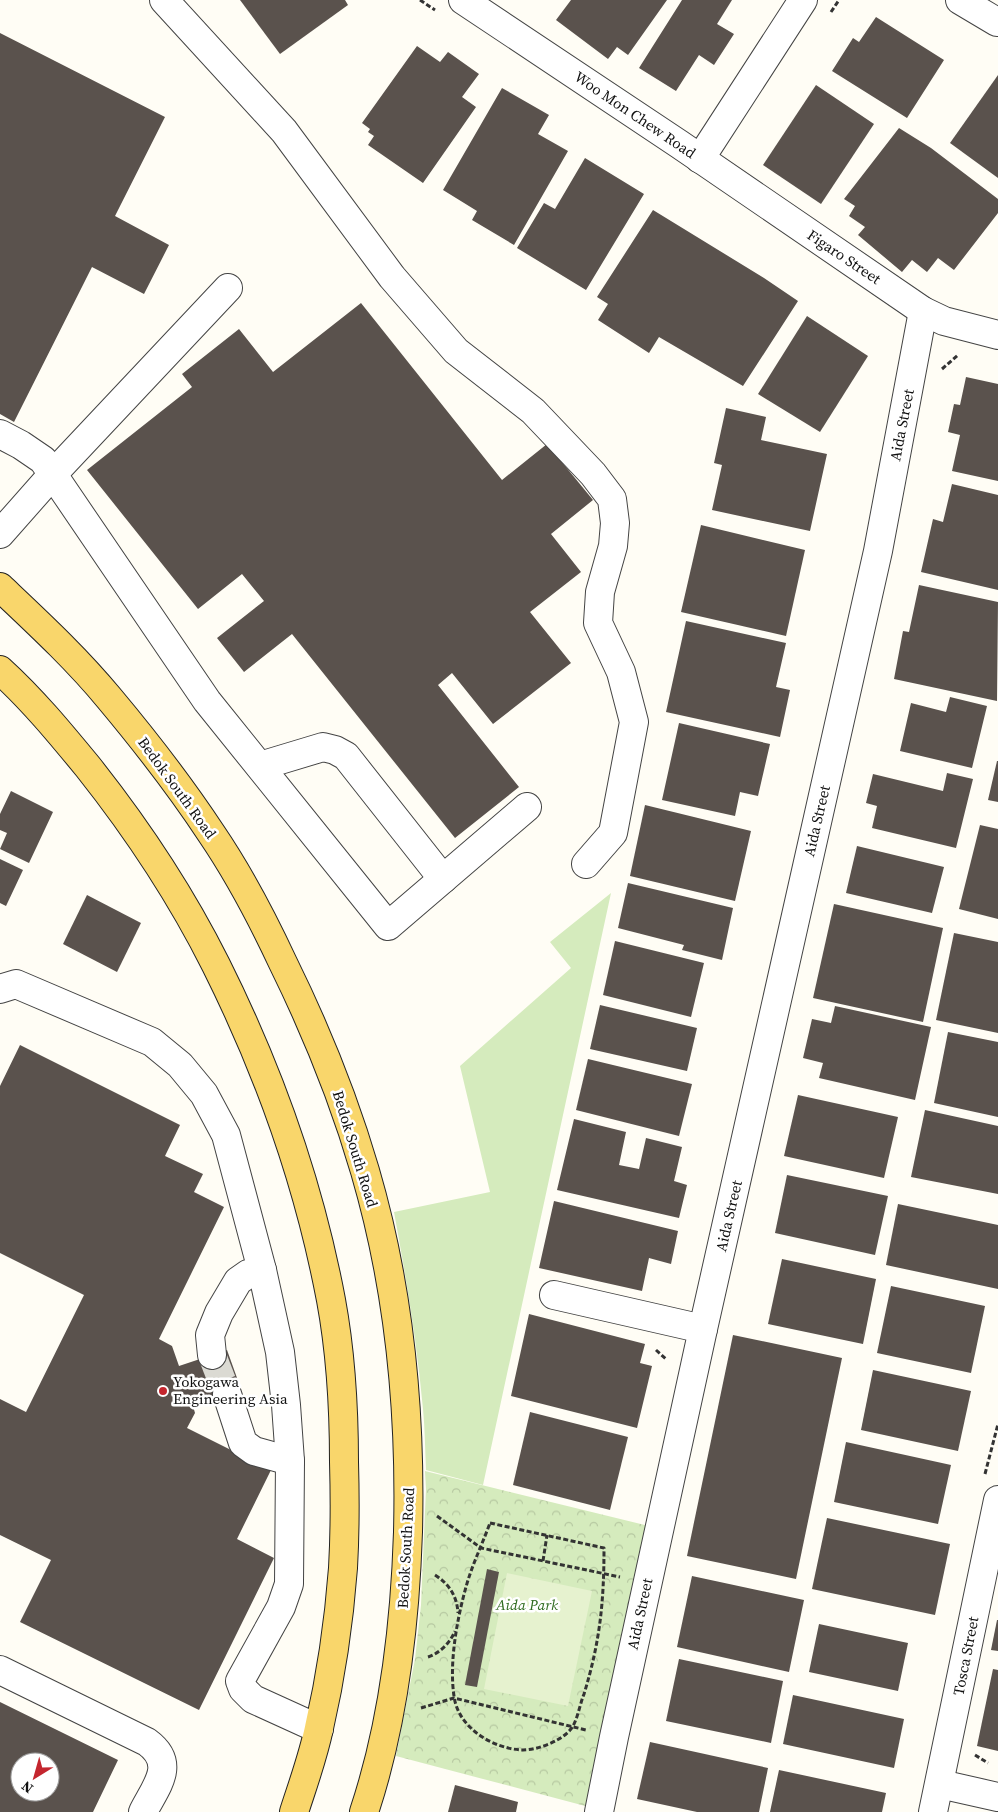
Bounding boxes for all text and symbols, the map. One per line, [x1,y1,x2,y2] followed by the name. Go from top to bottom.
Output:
[570,66,701,163] street label: Woo Mon Chew Road
[803,224,885,289] street label: Figaro Street
[884,387,919,463] street label: Aida Street
[133,732,222,843] street label: Bedok South Road
[798,783,835,859] street label: Aida Street
[328,1088,383,1210] street label: Bedok South Road
[710,1178,747,1254] street label: Aida Street
[173,1371,288,1409] place label: Yokogawa Engineering Asia
[157,1385,169,1397] marker: Yokogawa Engineering Asia
[392,1486,419,1609] street label: Bedok South Road
[622,1576,657,1652] street label: Aida Street
[495,1594,559,1615] park label: Aida Park
[948,1615,983,1697] street label: Tosca Street
[10,1752,60,1802] north arrow
[17,1776,37,1798] text: N

